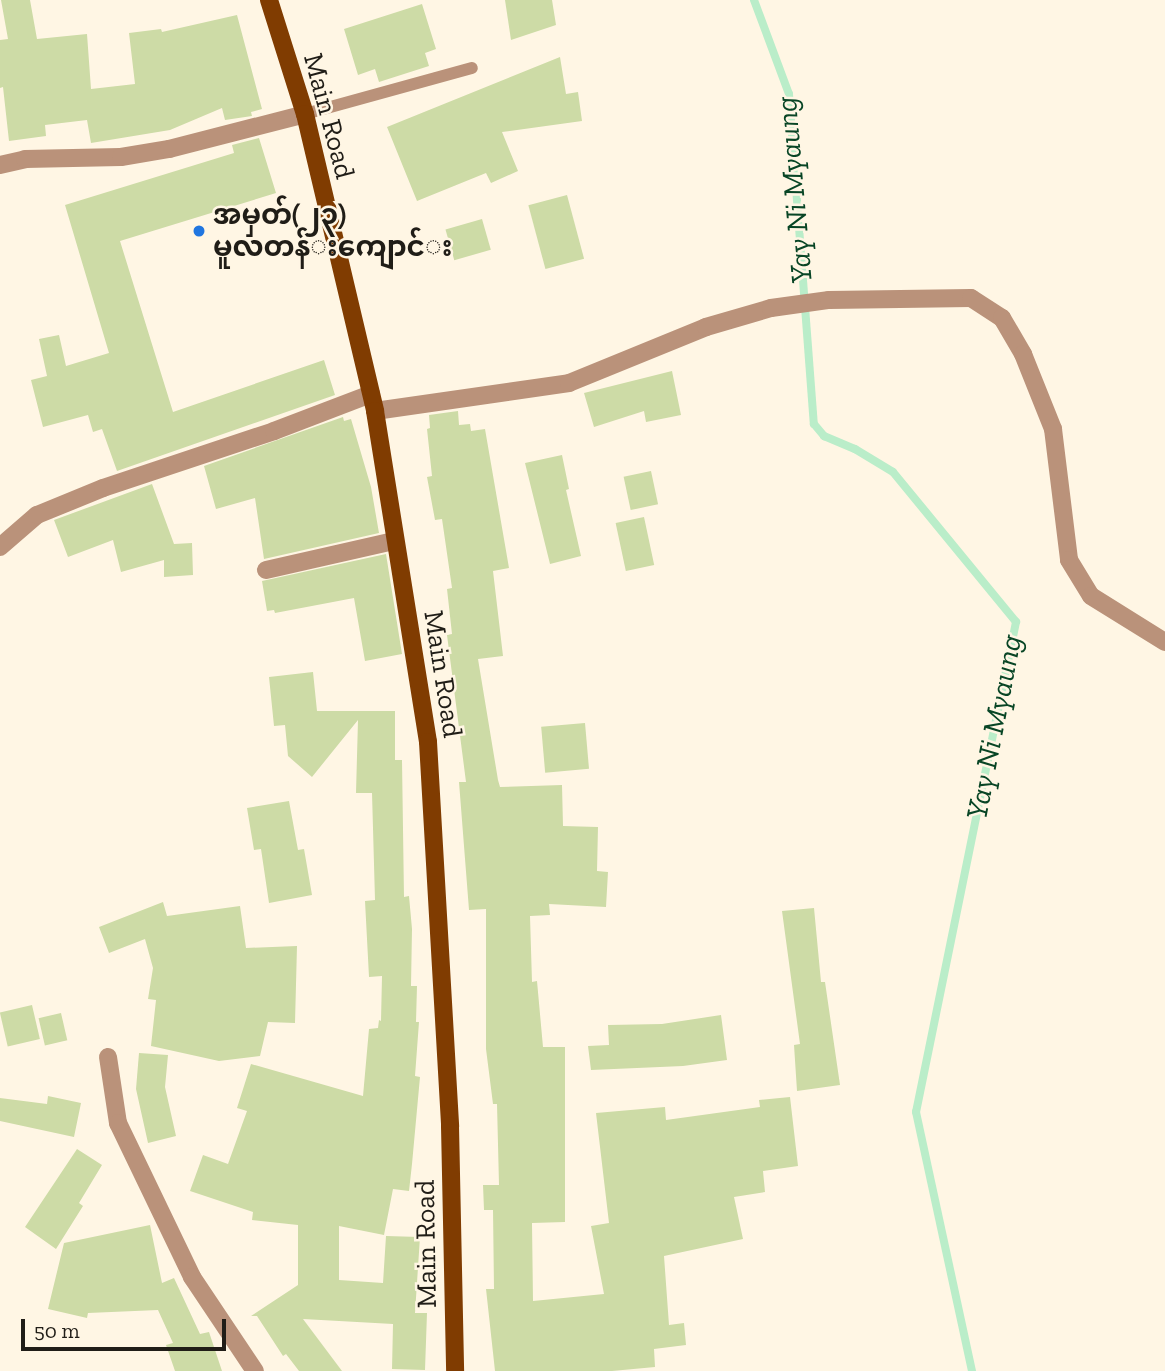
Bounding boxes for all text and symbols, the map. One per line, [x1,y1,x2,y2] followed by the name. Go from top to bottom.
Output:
[296,50,362,182] street label: Main Road
[768,95,820,285] water label: Yay Ni Myaung
[213,198,452,264] place label: အမှတ်(၂၃) မူလတန်‌း‌ကျောင်‌း
[191,223,207,239] marker: အမှတ်(၂၃) မူလတန်‌း‌ကျောင်‌း
[416,608,470,740] street label: Main Road
[958,632,1030,822] water label: Yay Ni Myaung
[408,1180,444,1308] street label: Main Road
[24,1304,229,1348] scale bar
[34,1318,80,1343] text: 50 m

